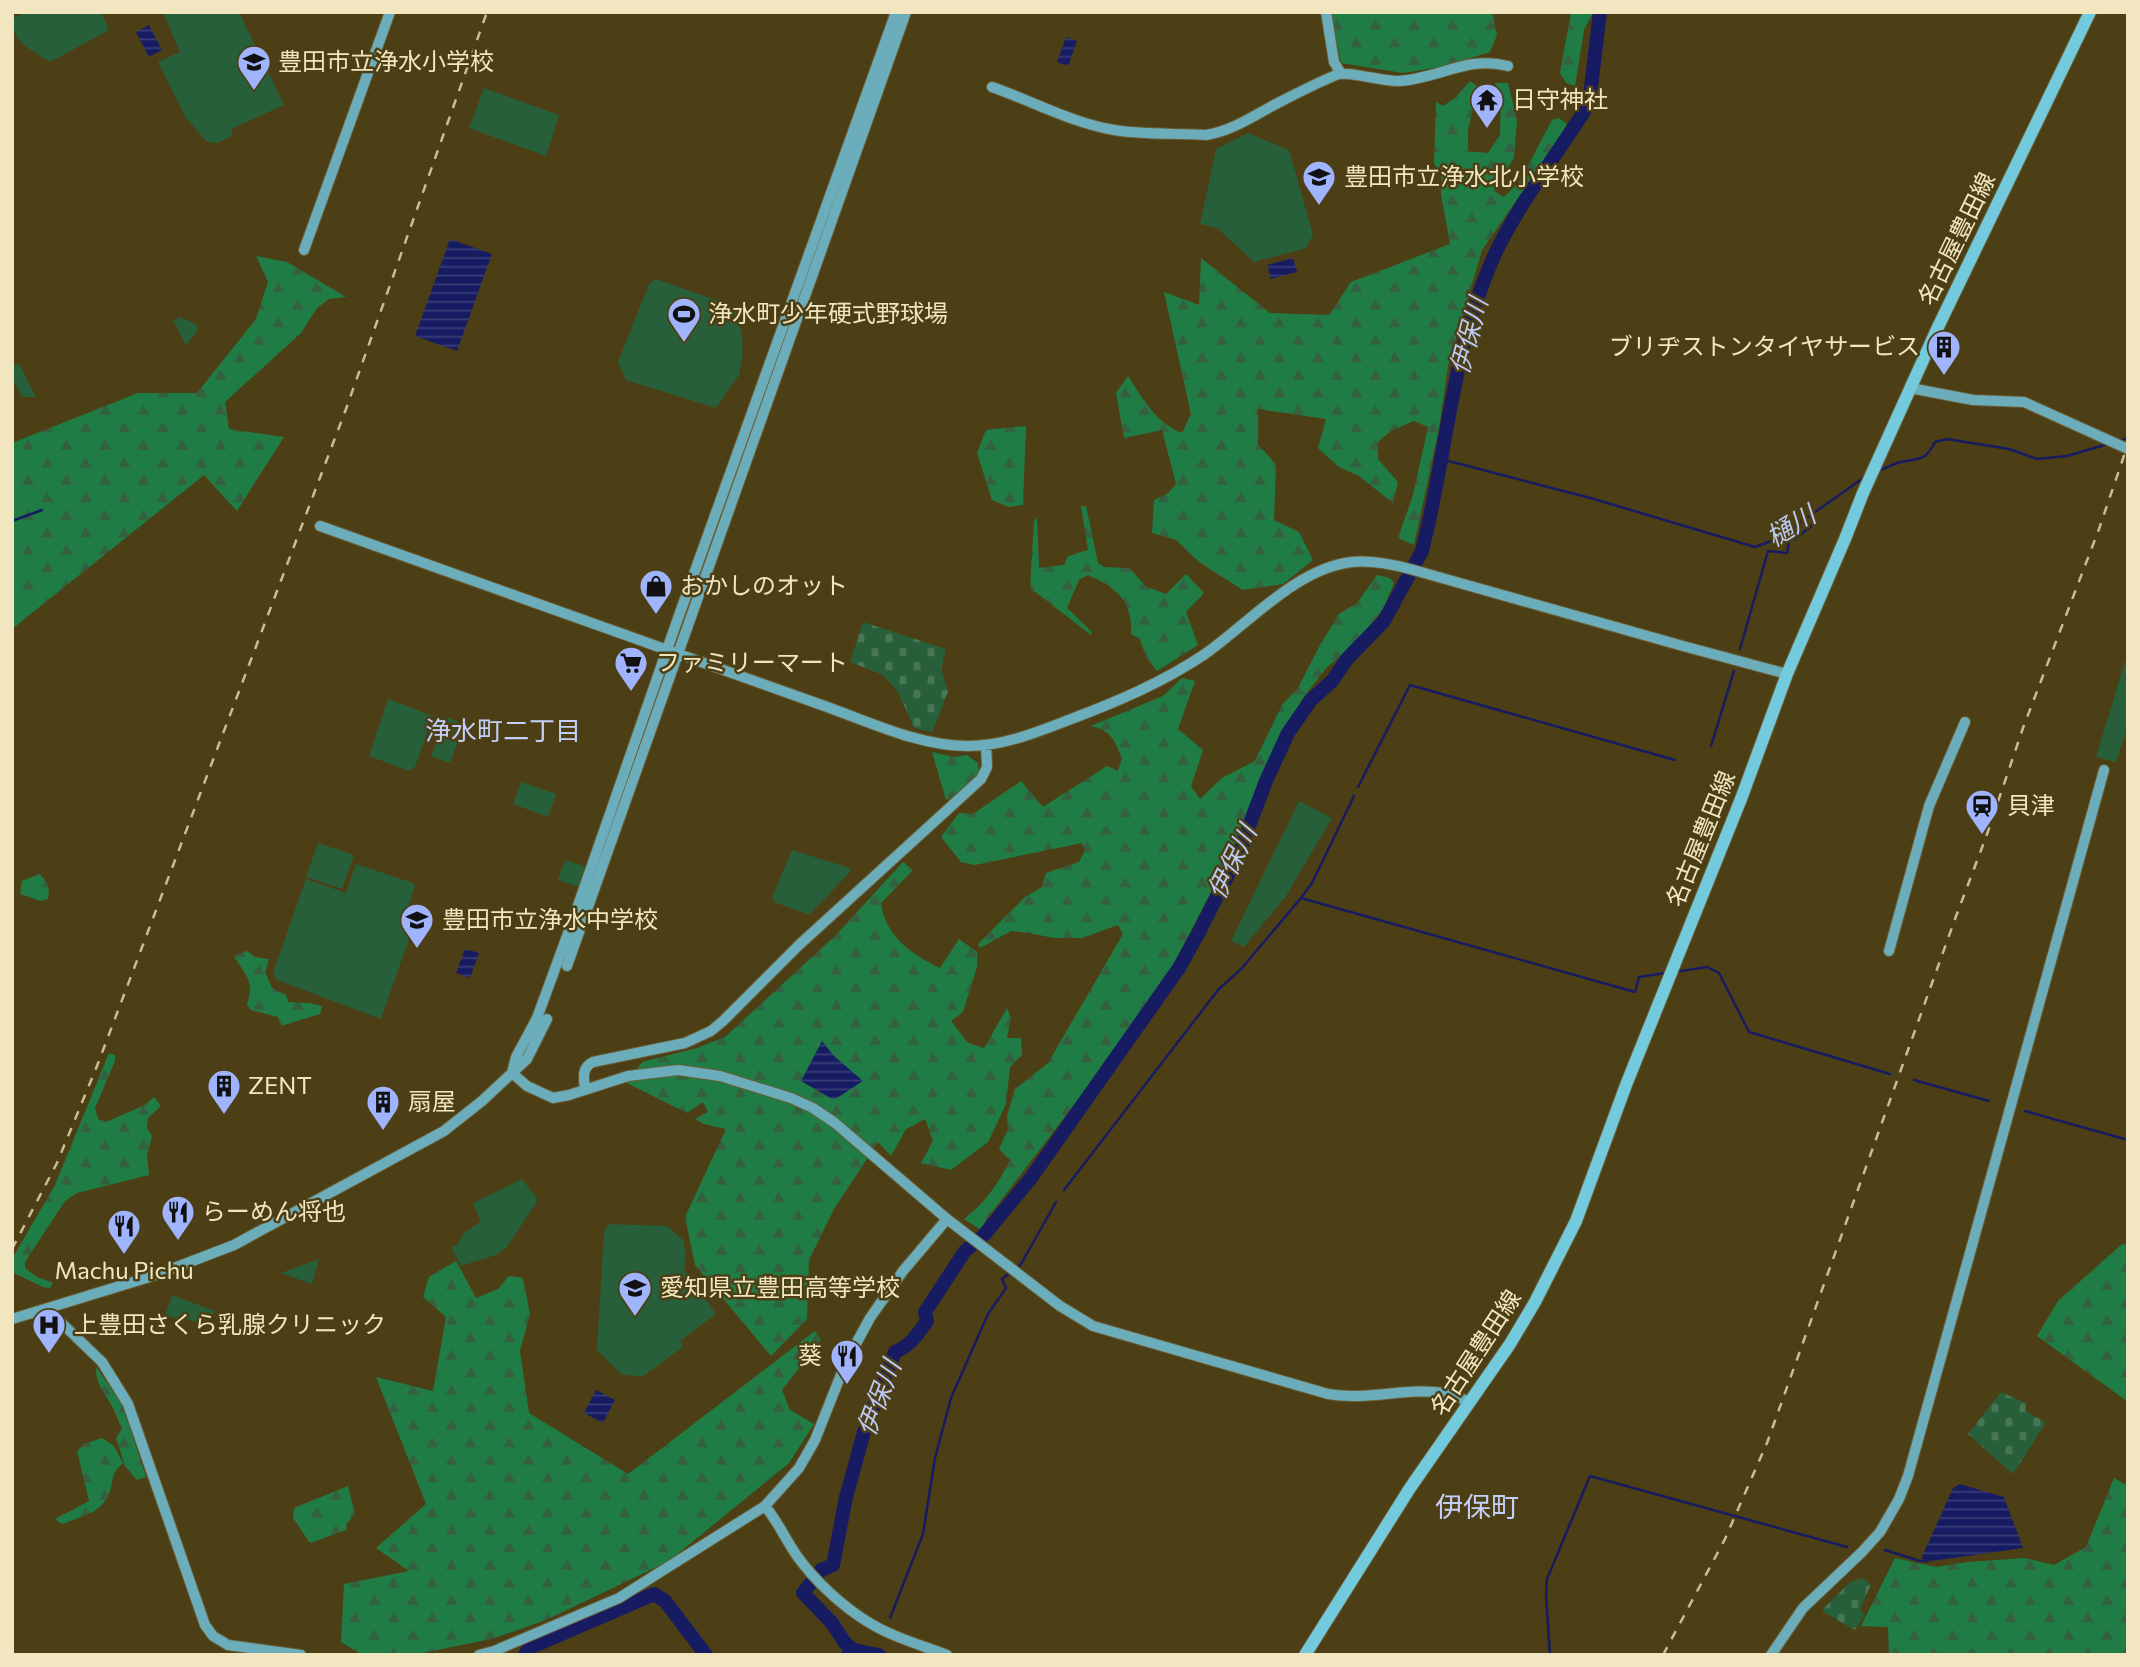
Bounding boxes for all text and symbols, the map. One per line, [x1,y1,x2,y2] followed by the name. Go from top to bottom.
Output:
[235,43,273,92] school or university icon: 豊田市立浄水小学校
[278,46,494,75] place label: 豊田市立浄水小学校
[1468,81,1506,130] temple icon: 日守神社
[1512,84,1608,113] place label: 日守神社
[1300,158,1338,207] school or university icon: 豊田市立浄水北小学校
[1344,161,1584,190] place label: 豊田市立浄水北小学校
[1911,167,2000,309] street label: 名古屋豊田線
[1442,291,1493,377] water label: 伊保川
[665,295,703,344] sports icon: 浄水町少年硬式野球場
[708,298,948,327] place label: 浄水町少年硬式野球場
[1925,328,1963,377] building icon: ブリヂストンタイヤサービス
[1609,331,1920,360] place label: ブリヂストンタイヤサービス
[1760,496,1823,552] water label: 樋川
[637,567,675,616] shop icon: おかしのオット
[680,570,848,599] place label: おかしのオット
[612,644,650,693] supermarket icon: ファミリーマート
[656,647,848,676] place label: ファミリーマート
[425,714,581,745] district label: 浄水町二丁目
[1659,766,1740,911] street label: 名古屋豊田線
[1963,787,2001,836] station icon: 貝津
[2007,790,2055,819] place label: 貝津
[1200,817,1263,903] water label: 伊保川
[398,901,436,950] school or university icon: 豊田市立浄水中学校
[442,904,658,933] place label: 豊田市立浄水中学校
[205,1067,243,1116] building icon: ZENT
[248,1070,312,1099] place label: ZENT
[364,1083,402,1132] building icon: 扇屋
[408,1086,456,1115] place label: 扇屋
[159,1193,197,1242] restaurant icon: らーめん将也
[202,1196,346,1225] place label: らーめん将也
[105,1207,143,1256] restaurant icon: Machu Pichu
[54,1255,194,1284] place label: Machu Pichu
[616,1269,654,1318] school or university icon: 愛知県立豊田高等学校
[660,1272,900,1301] place label: 愛知県立豊田高等学校
[1423,1284,1526,1420] street label: 名古屋豊田線
[30,1306,68,1355] hospital icon: 上豊田さくら乳腺クリニック
[74,1309,386,1338] place label: 上豊田さくら乳腺クリニック
[828,1337,866,1386] restaurant icon: 葵
[798,1340,822,1369] place label: 葵
[849,1353,907,1439] water label: 伊保川
[1435,1489,1519,1523] district label: 伊保町

